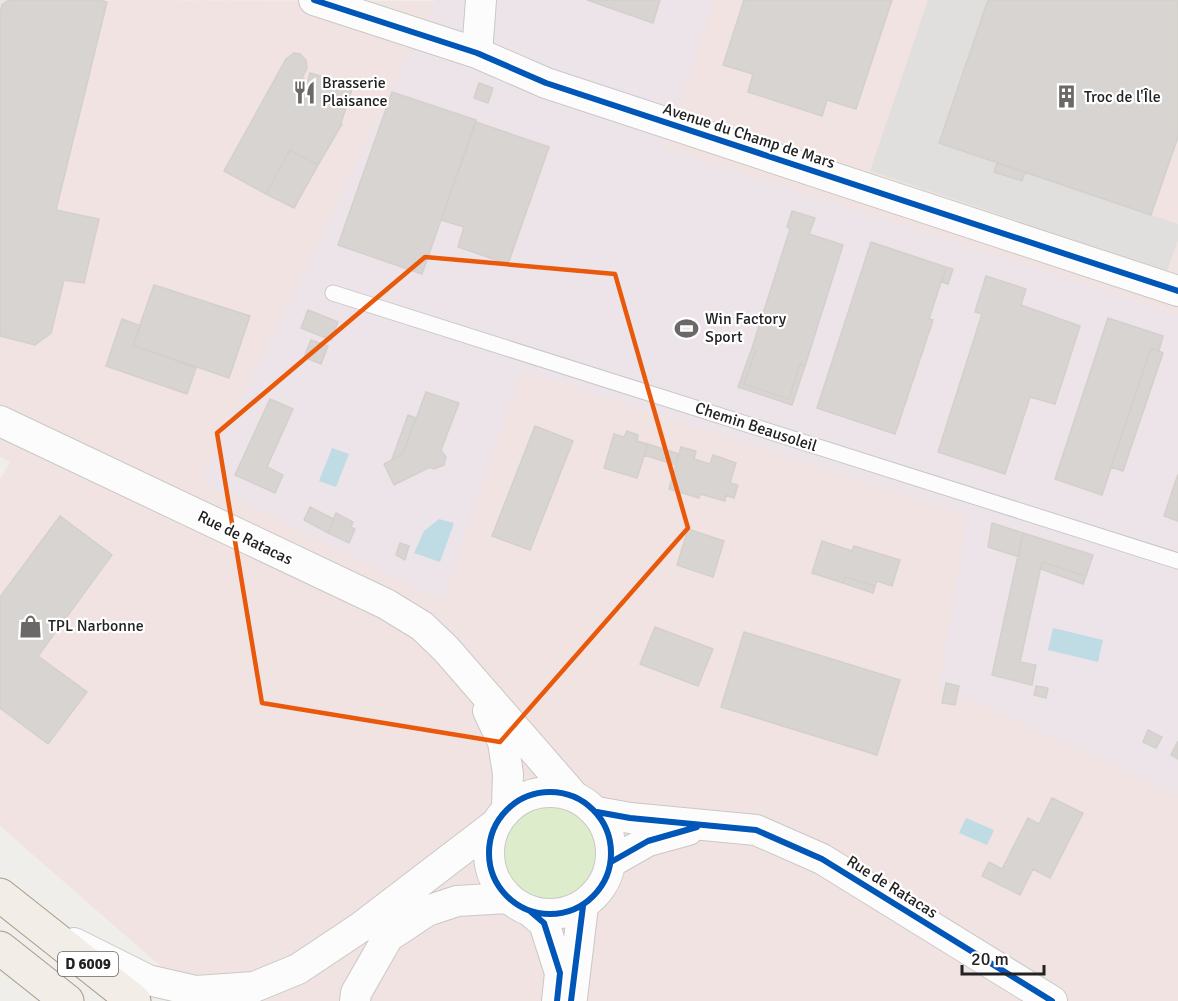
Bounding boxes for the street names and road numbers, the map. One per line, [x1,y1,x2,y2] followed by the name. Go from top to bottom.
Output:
[661,99,837,173] street label: Avenue du Champ de Mars
[692,398,820,456] street label: Chemin Beausoleil
[194,506,296,570] street label: Rue de Ratacas
[843,851,941,923] street label: Rue de Ratacas
[58,952,118,976] road number: D 6009

